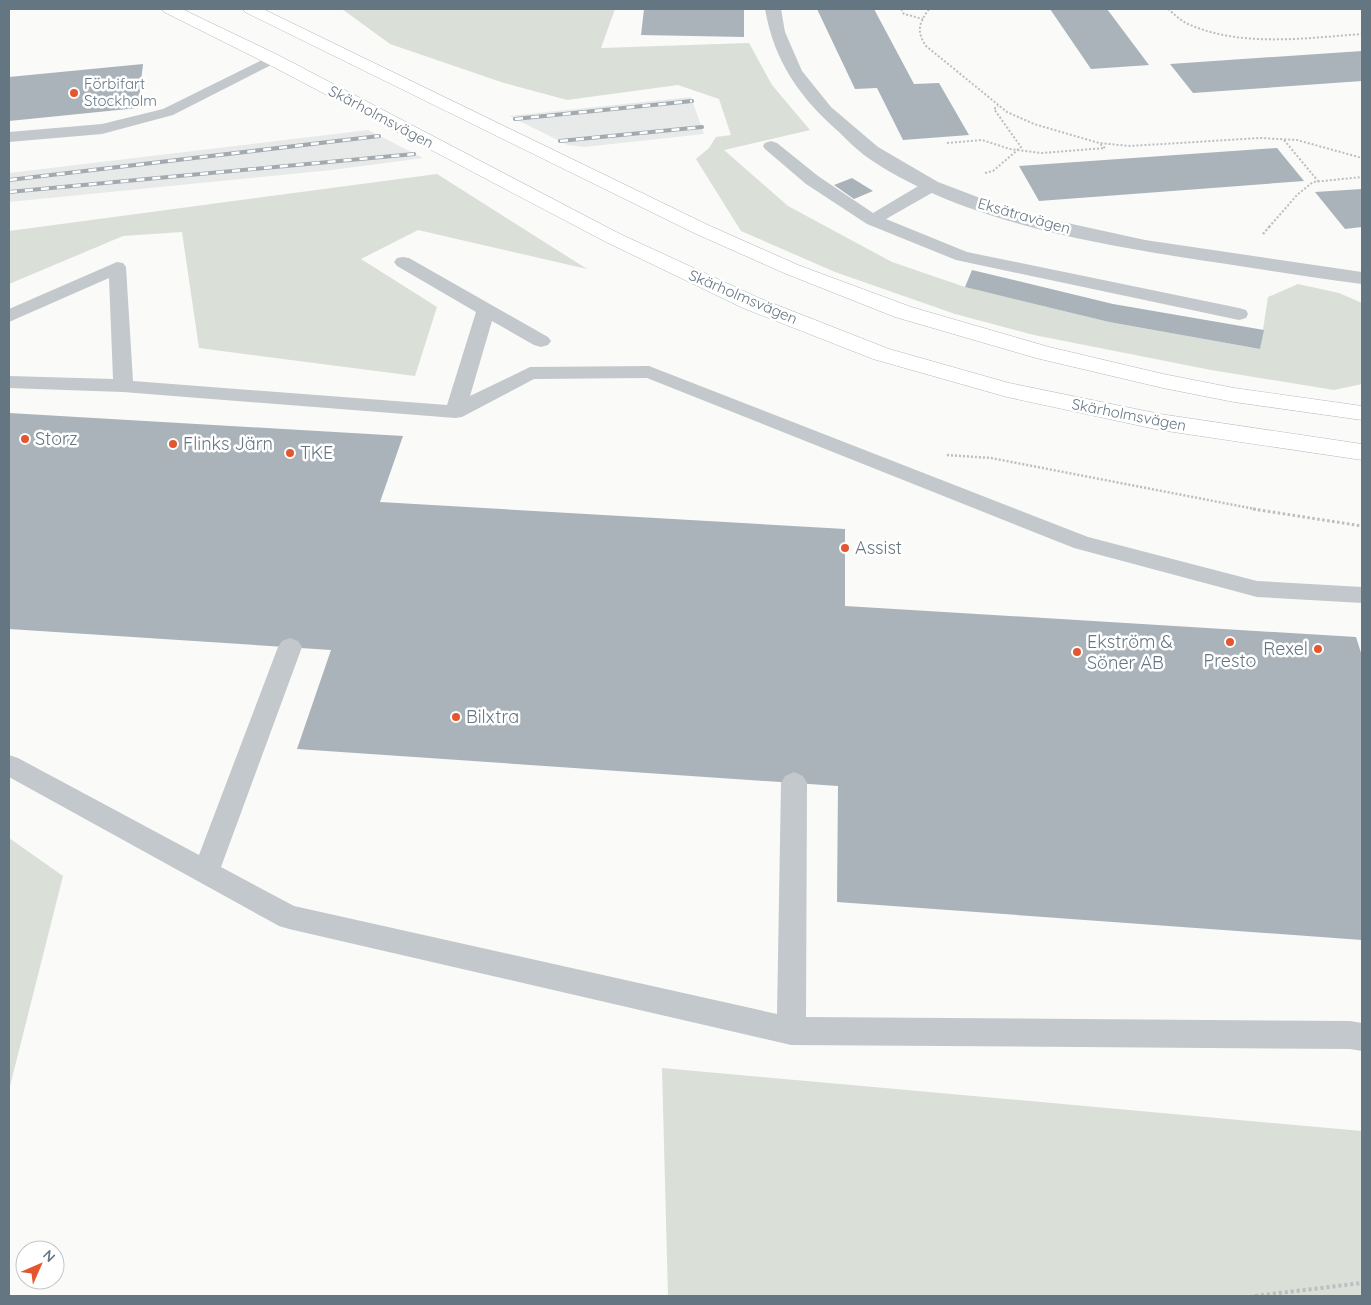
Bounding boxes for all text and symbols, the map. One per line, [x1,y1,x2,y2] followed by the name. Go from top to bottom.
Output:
[84,74,157,110] place label: Förbifart Stockholm
[325,81,437,152] street label: Skärholmsvägen
[68,87,80,99] marker: Förbifart Stockholm
[976,193,1073,238] street label: Eksätravägen
[686,265,800,328] street label: Skärholmsvägen
[1070,394,1188,435] street label: Skärholmsvägen
[35,427,78,450] place label: Storz
[183,432,273,455] place label: Flinks Järn
[19,433,31,445] marker: Storz
[167,438,179,450] marker: Flinks Järn
[300,441,333,464] place label: TKE
[284,447,296,459] marker: TKE
[855,536,902,559] place label: Assist
[839,542,851,554] marker: Assist
[1087,630,1173,674] place label: Ekström & Söner AB
[1224,636,1236,648] marker: Presto
[1263,637,1308,660] place label: Rexel
[1312,643,1324,655] marker: Rexel
[1071,646,1083,658] marker: Ekström & Söner AB
[1204,649,1256,672] place label: Presto
[466,705,519,728] place label: Bilxtra
[450,711,462,723] marker: Bilxtra
[15,1240,65,1290] north arrow
[39,1246,59,1266] text: N

